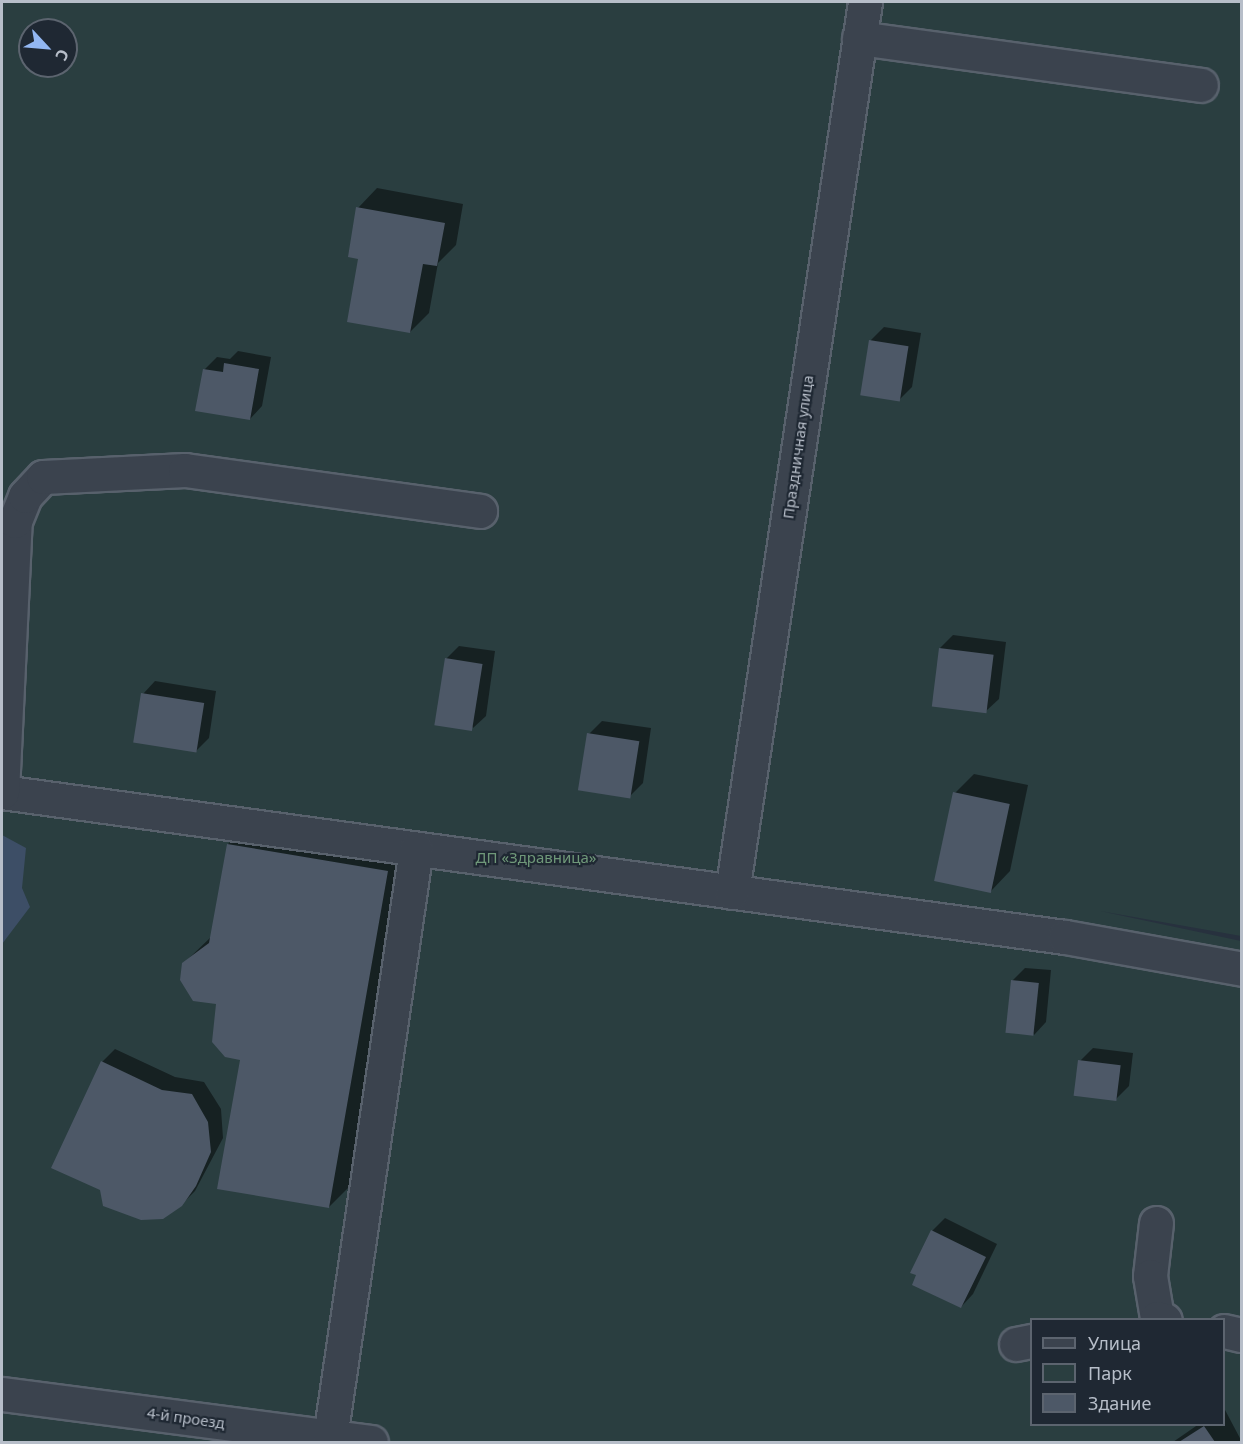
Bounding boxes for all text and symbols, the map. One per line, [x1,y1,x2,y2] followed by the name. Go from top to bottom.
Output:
[18,18,78,78] north arrow
[50,46,75,64] text: С
[779,374,817,520] street label: Праздничная улица
[476,849,596,867] park label: ДП «Здравница»
[1030,1318,1225,1426] legend
[1088,1331,1141,1355] text: Улица
[1088,1361,1132,1385] text: Парк
[1088,1391,1151,1415] text: Здание
[146,1404,226,1432] street label: 4-й проезд

